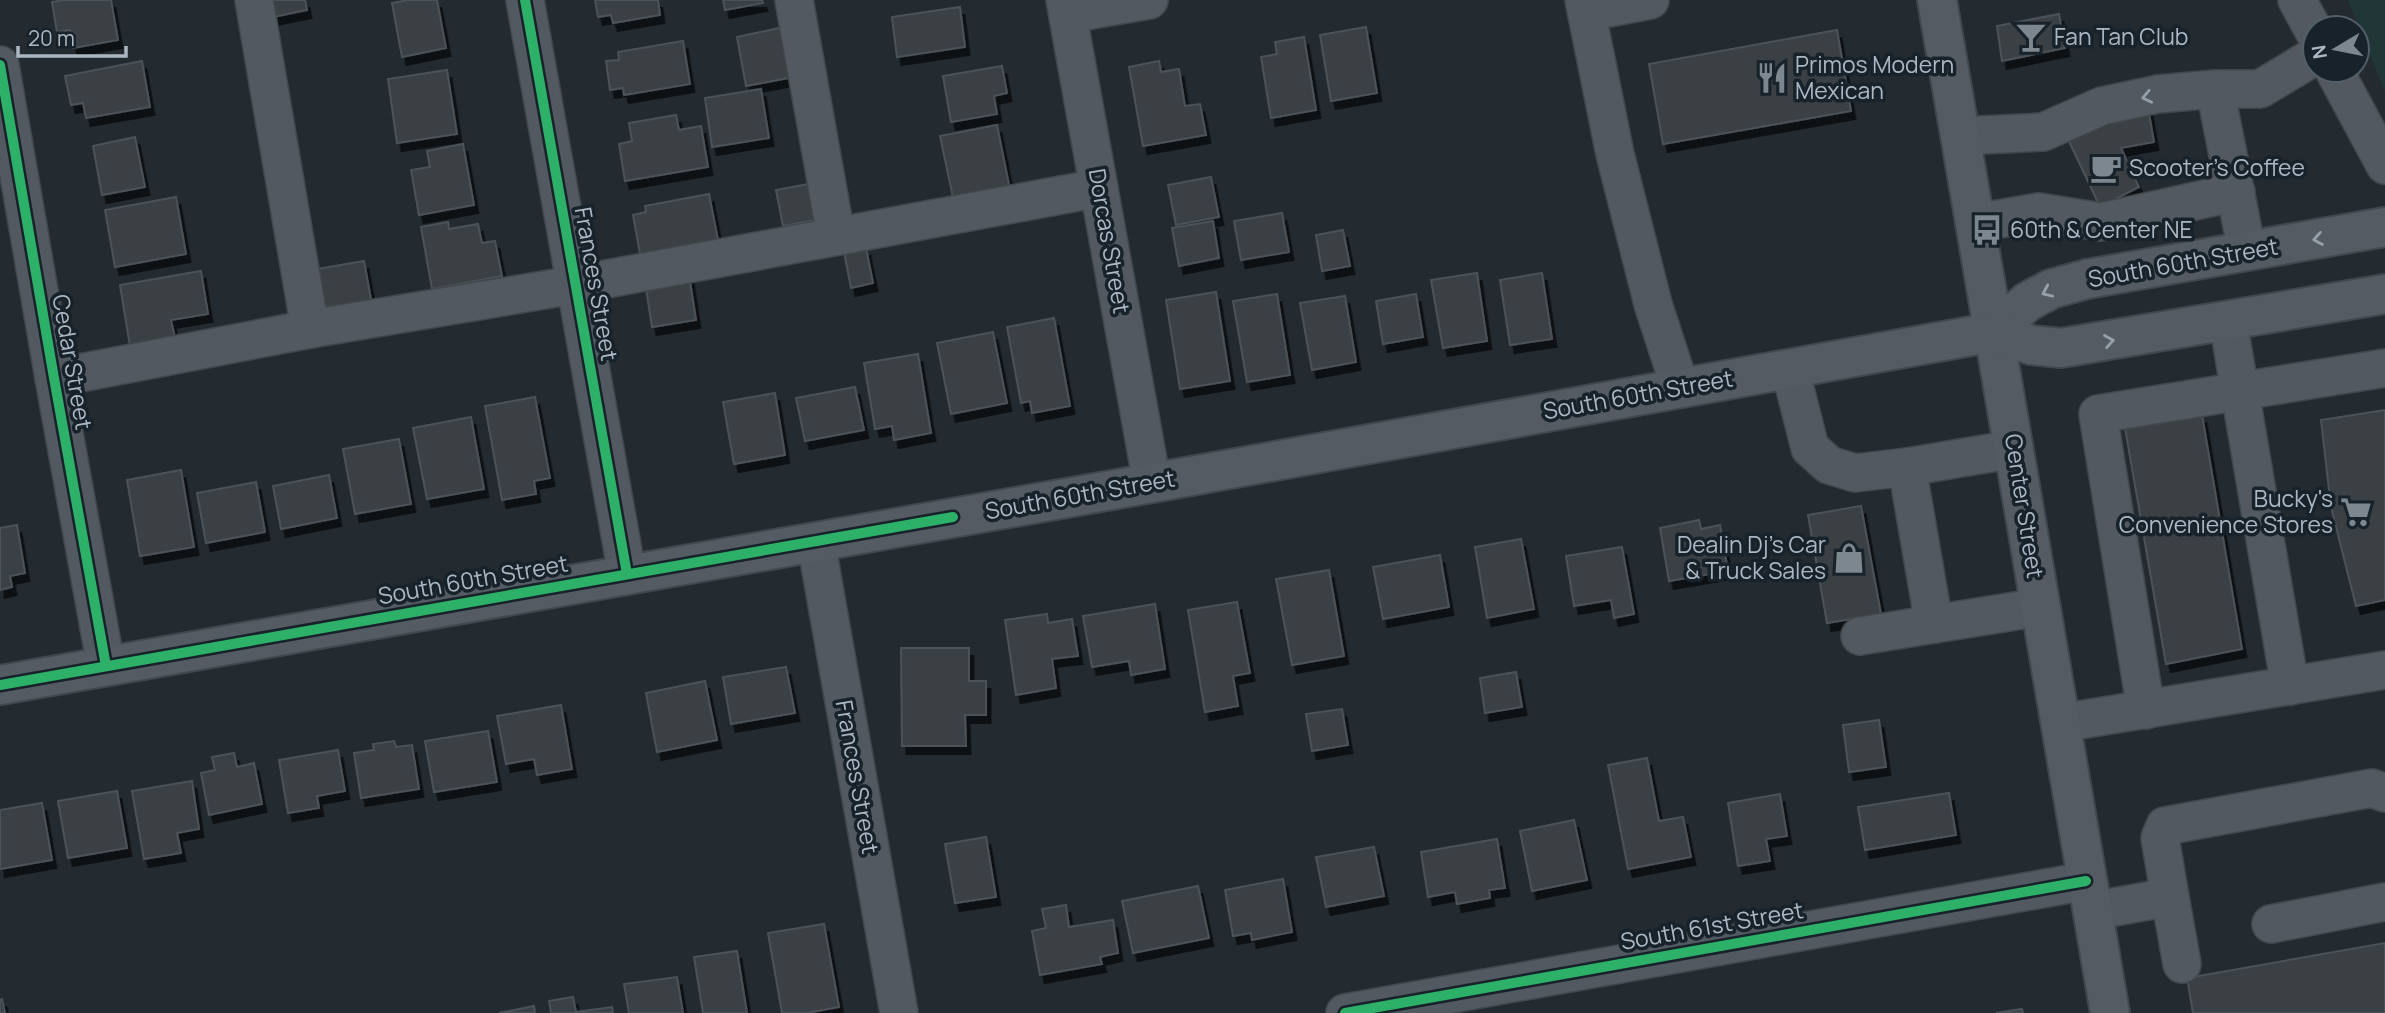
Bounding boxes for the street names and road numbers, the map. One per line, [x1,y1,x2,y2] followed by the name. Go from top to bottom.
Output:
[1081,166,1138,316] street label: Dorcas Street
[568,204,626,363] street label: Frances Street
[2085,230,2280,294] street label: South 60th Street
[45,292,101,432] street label: Cedar Street
[1540,362,1735,426] street label: South 60th Street
[1998,431,2052,580] street label: Center Street
[982,462,1177,526] street label: South 60th Street
[375,547,570,611] street label: South 60th Street
[829,697,887,856] street label: Frances Street
[1618,893,1806,957] street label: South 61st Street

